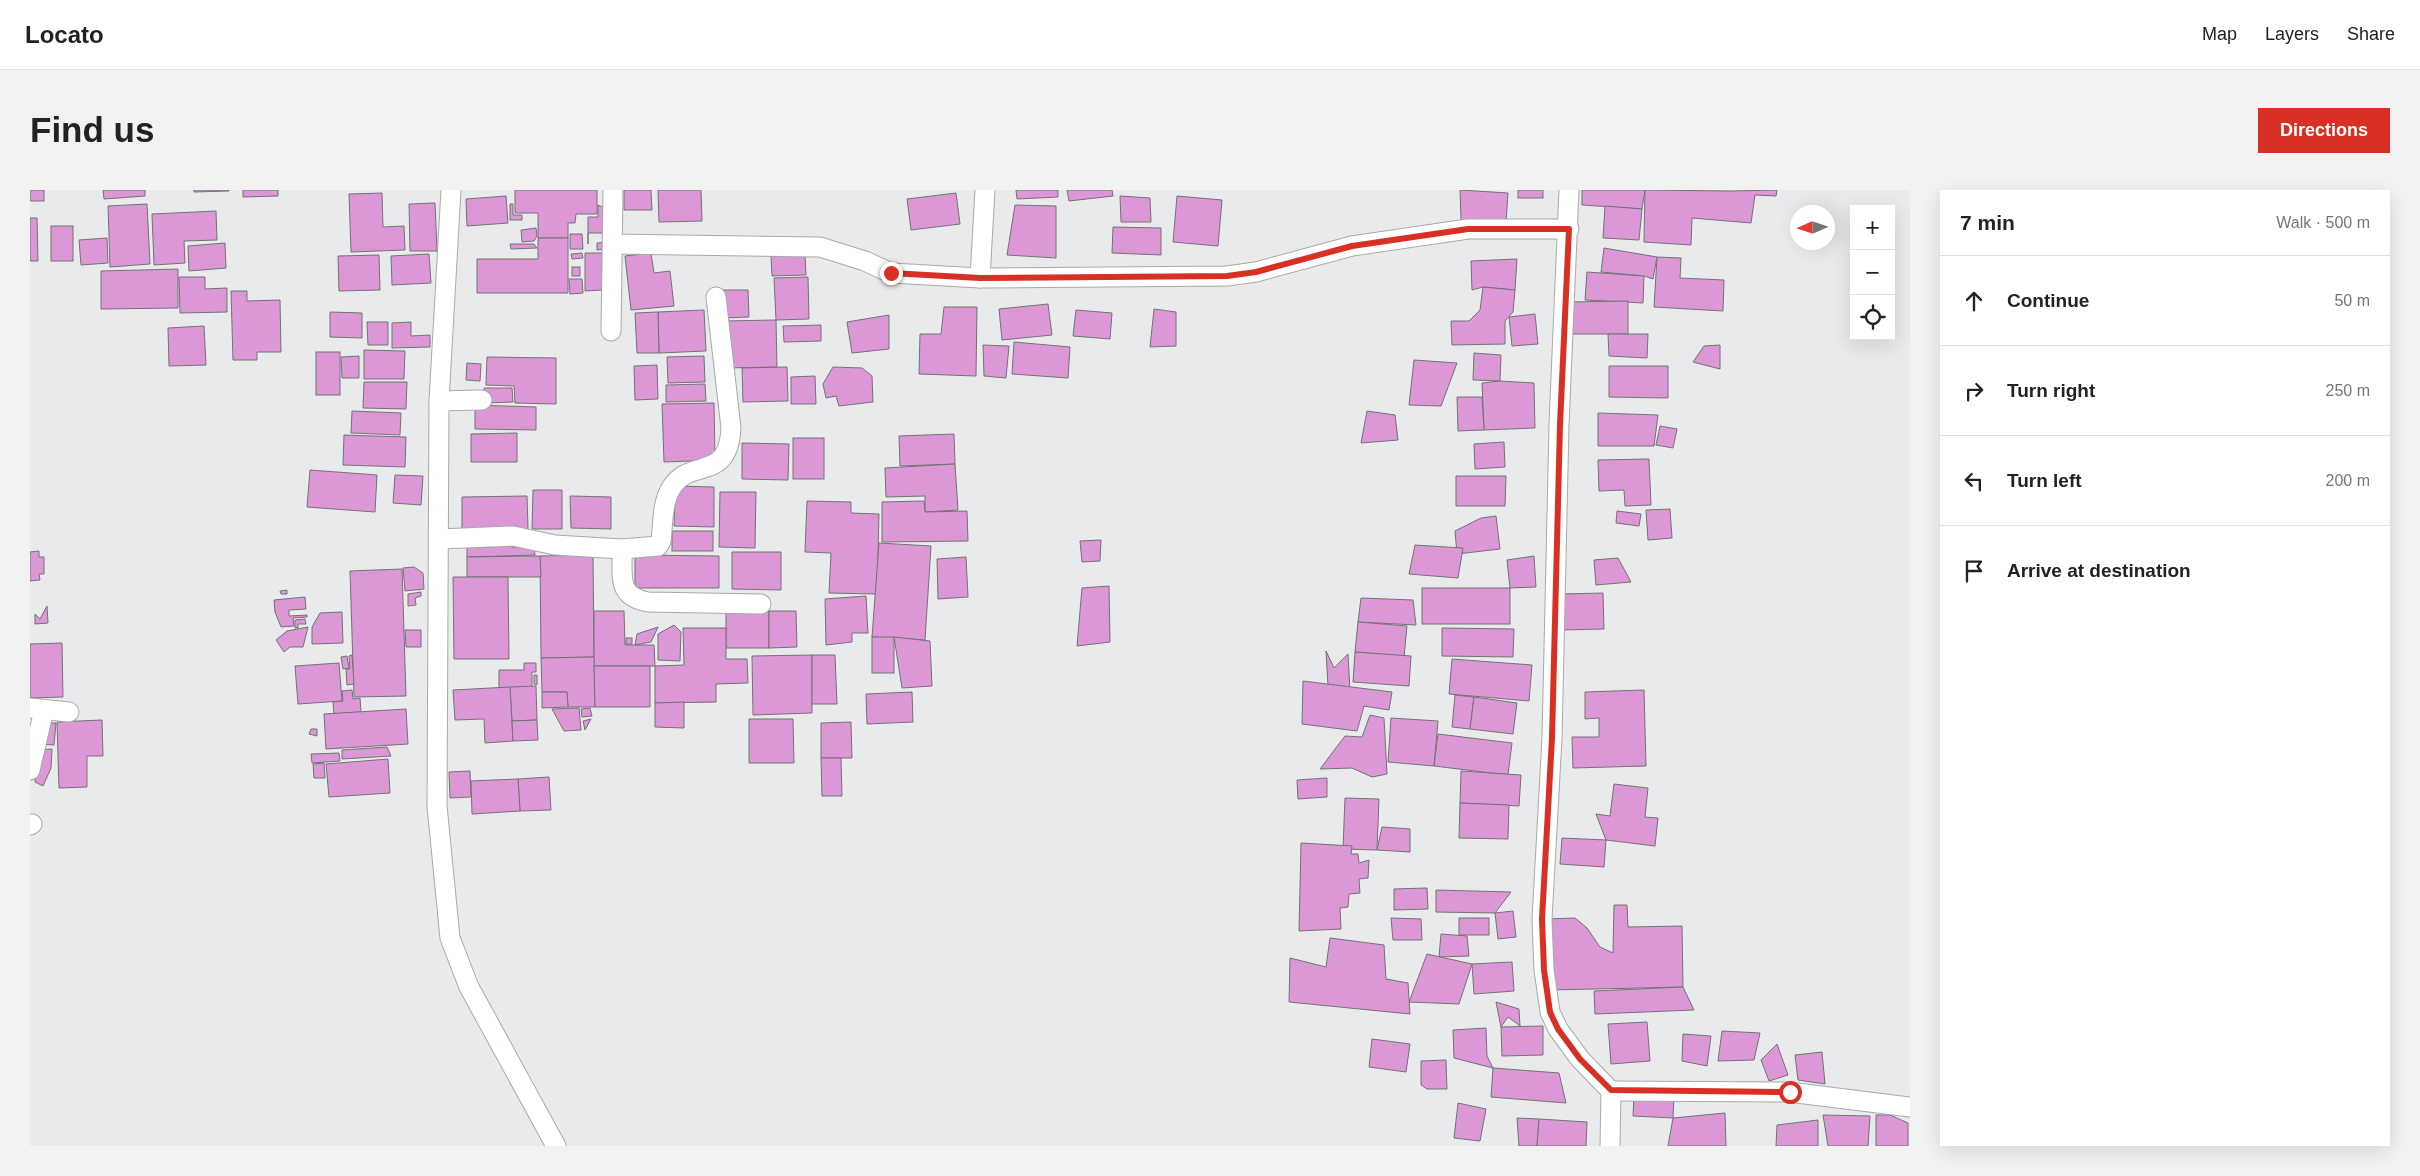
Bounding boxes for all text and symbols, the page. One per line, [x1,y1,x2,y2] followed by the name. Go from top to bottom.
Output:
[25,21,104,48] text: Locato
[2202,24,2237,44] text: Map
[2265,24,2319,44] text: Layers
[2347,24,2395,44] text: Share
[2258,108,2390,153] button: Directions
[30,110,154,149] text: Find us
[1790,205,1835,250] north arrow
[1850,205,1895,340] map controls
[1850,205,1895,250] button: +
[1960,211,2015,234] text: 7 min
[2276,214,2370,231] text: Walk · 500 m
[1850,250,1895,295] button: −
[880,262,903,285] route end
[1960,287,1988,315] icon: ahead
[2007,290,2089,311] text: Continue
[2334,292,2370,309] text: 50 m
[1850,295,1895,340] button: locate
[1960,377,1988,405] icon: right
[2007,380,2095,401] text: Turn right
[2326,382,2370,399] text: 250 m
[1960,467,1988,495] icon: left
[2007,470,2082,491] text: Turn left
[2326,472,2370,489] text: 200 m
[1960,557,1988,585] icon: arrive
[2007,560,2191,581] text: Arrive at destination
[1779,1081,1802,1104] route start

